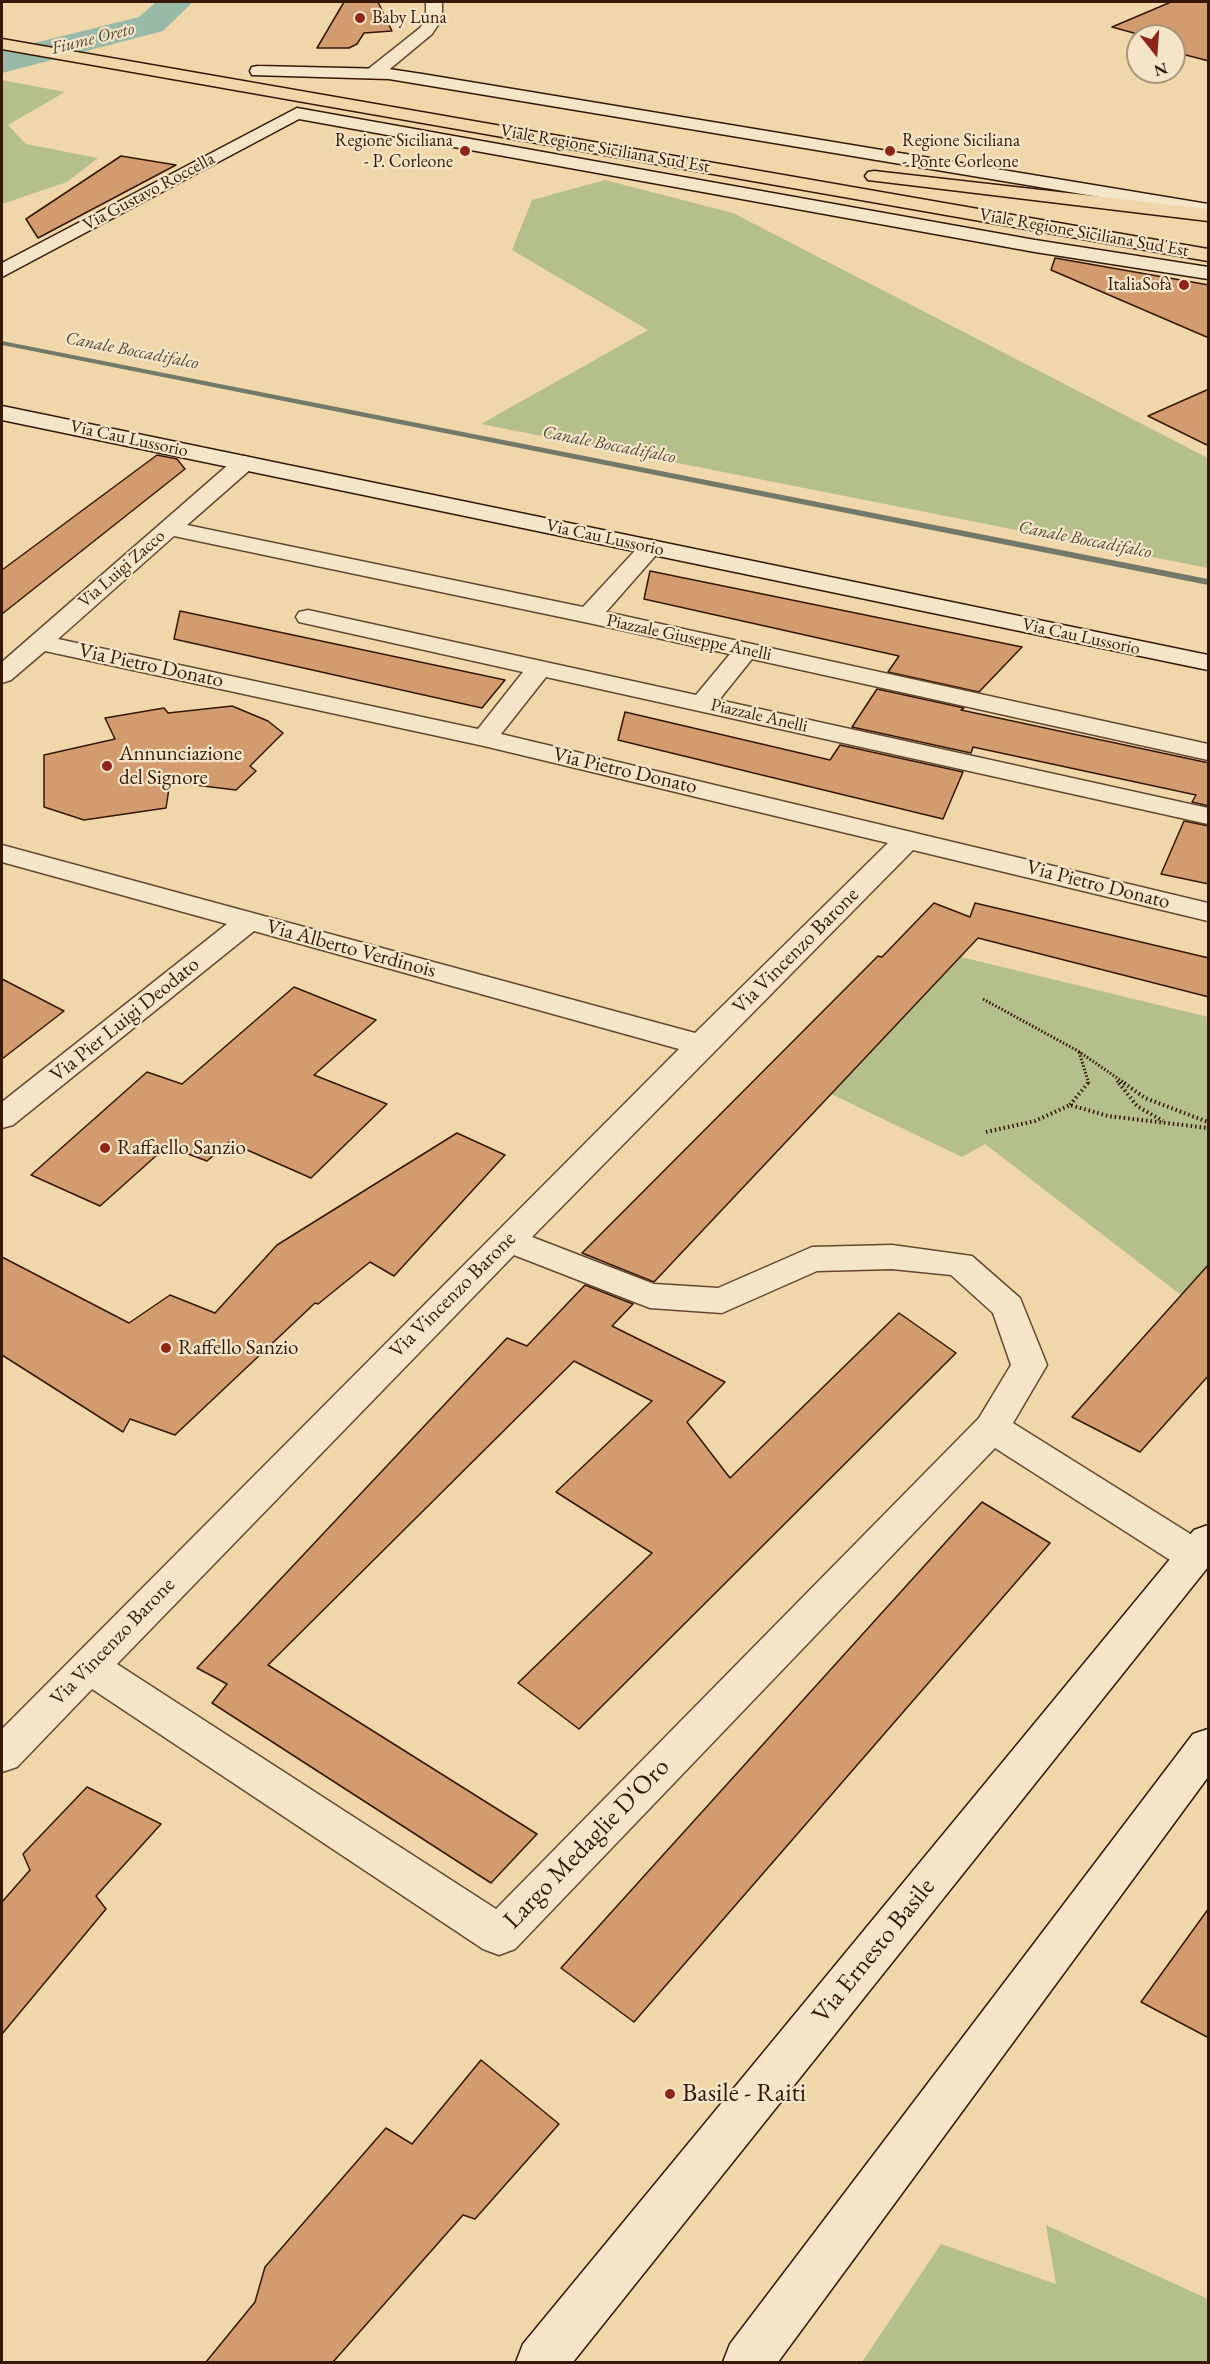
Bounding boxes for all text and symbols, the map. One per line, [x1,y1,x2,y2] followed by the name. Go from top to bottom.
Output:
[372,7,447,29] place label: Baby Luna
[353,11,367,25] marker: Baby Luna
[49,18,137,60] water label: Fiume Oreto
[1126,24,1186,84] north arrow
[1152,58,1170,82] text: N
[499,120,711,178] street label: Viale Regione Siciliana Sud Est
[335,130,453,172] place label: Regione Siciliana - P. Corleone
[902,130,1020,172] place label: Regione Siciliana - Ponte Corleone
[458,144,472,158] marker: Regione Siciliana - P. Corleone
[883,144,897,158] marker: Regione Siciliana - Ponte Corleone
[79,148,219,236] street label: Via Gustavo Roccella
[978,204,1190,262] street label: Viale Regione Siciliana Sud Est
[1107,274,1172,296] place label: ItaliaSofà
[1177,278,1191,292] marker: ItaliaSofà
[64,328,200,374] water label: Canale Boccadifalco
[68,416,190,462] street label: Via Cau Lussorio
[541,422,677,468] water label: Canale Boccadifalco
[544,515,666,561] street label: Via Cau Lussorio
[1017,517,1153,563] water label: Canale Boccadifalco
[74,525,170,613] street label: Via Luigi Zacco
[605,610,773,666] street label: Piazzale Giuseppe Anelli
[1020,614,1142,660] street label: Via Cau Lussorio
[76,638,226,694] street label: Via Pietro Donato
[708,694,810,738] street label: Piazzale Anelli
[119,741,242,791] place label: Annunciazione del Signore
[550,742,700,800] street label: Via Pietro Donato
[100,759,114,773] marker: Annunciazione del Signore
[1024,855,1172,915] street label: Via Pietro Donato
[727,882,865,1020] street label: Via Vincenzo Barone
[263,914,439,984] street label: Via Alberto Verdinois
[45,952,205,1088] street label: Via Pier Luigi Deodato
[117,1135,246,1161] place label: Raffaello Sanzio
[98,1141,112,1155] marker: Raffaello Sanzio
[384,1226,522,1364] street label: Via Vincenzo Barone
[178,1335,298,1361] place label: Raffello Sanzio
[159,1341,173,1355] marker: Raffello Sanzio
[45,1573,181,1711] street label: Via Vincenzo Barone
[497,1752,677,1936] street label: Largo Medaglie D'Oro
[806,1872,942,2030] street label: Via Ernesto Basile
[682,2078,806,2110] place label: Basile - Raiti
[663,2087,677,2101] marker: Basile - Raiti

